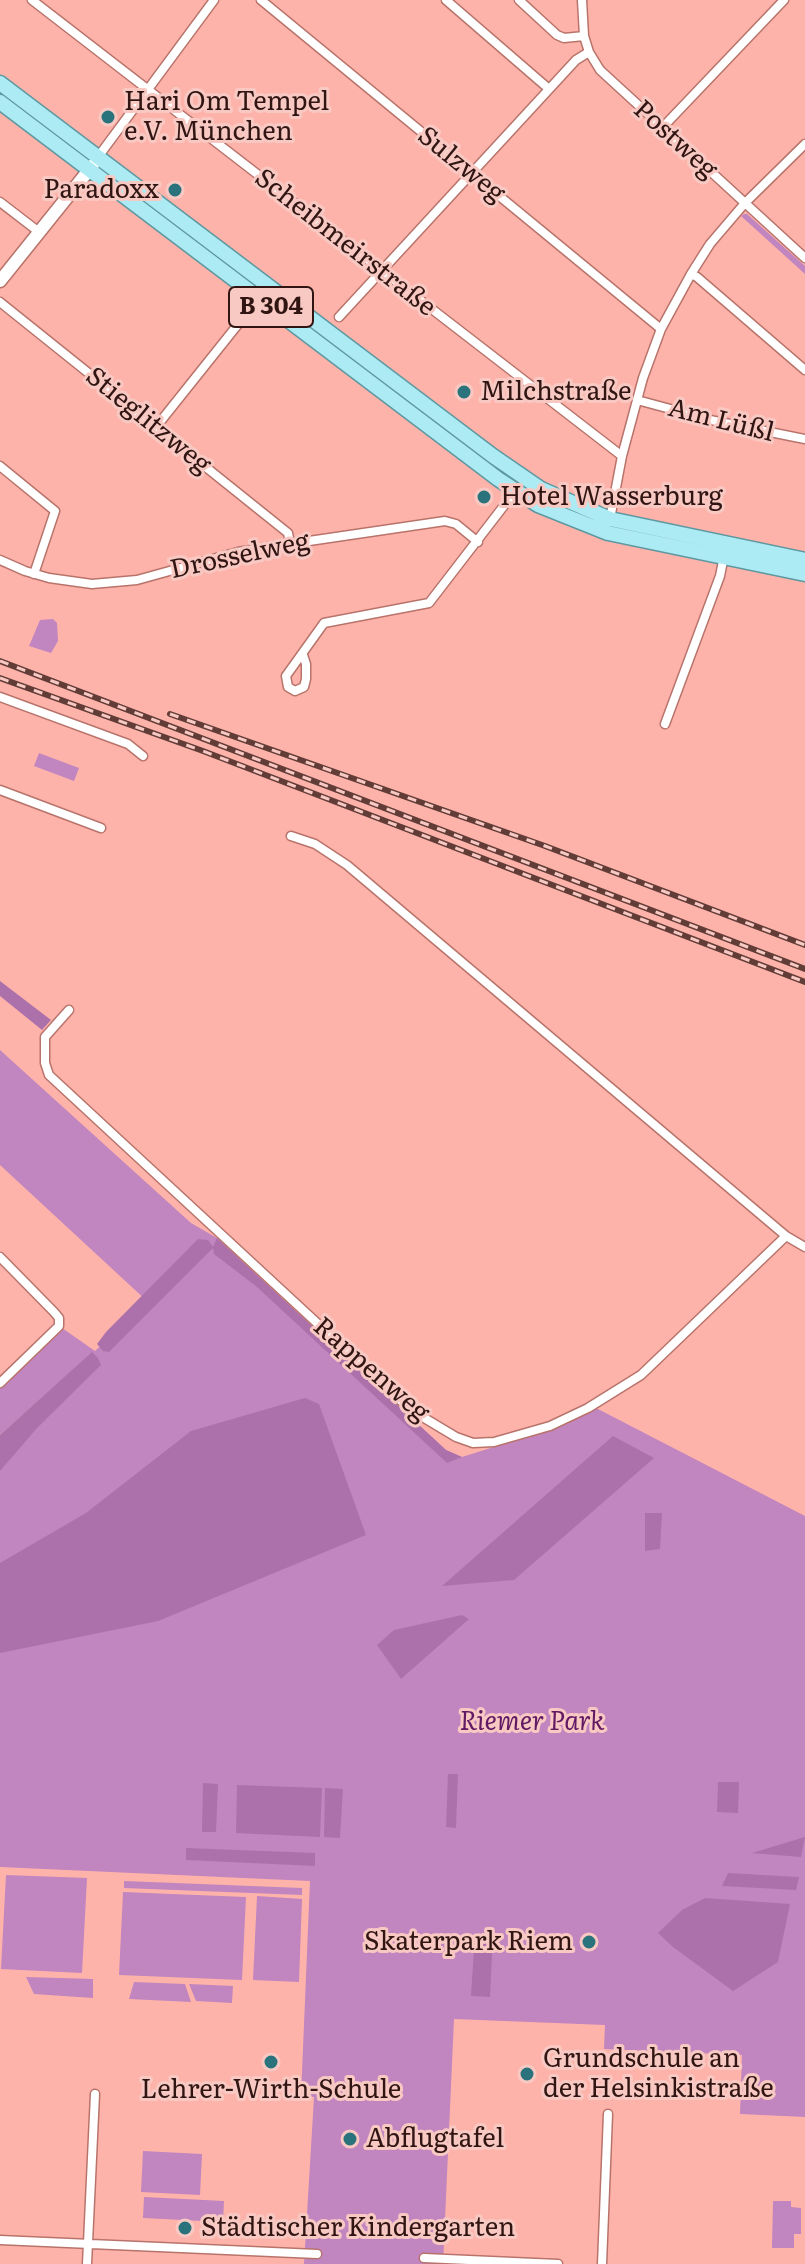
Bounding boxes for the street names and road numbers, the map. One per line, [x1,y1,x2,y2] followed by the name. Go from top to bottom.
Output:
[627,94,723,186] street label: Postweg
[411,120,511,210] street label: Sulzweg
[248,163,442,323] street label: Scheibmeirstraße
[229,287,313,327] road number: B 304
[79,361,217,481] street label: Stieglitzweg
[665,393,777,449] street label: Am Lüßl
[167,526,313,586] street label: Drosselweg
[307,1311,435,1429] street label: Rappenweg

